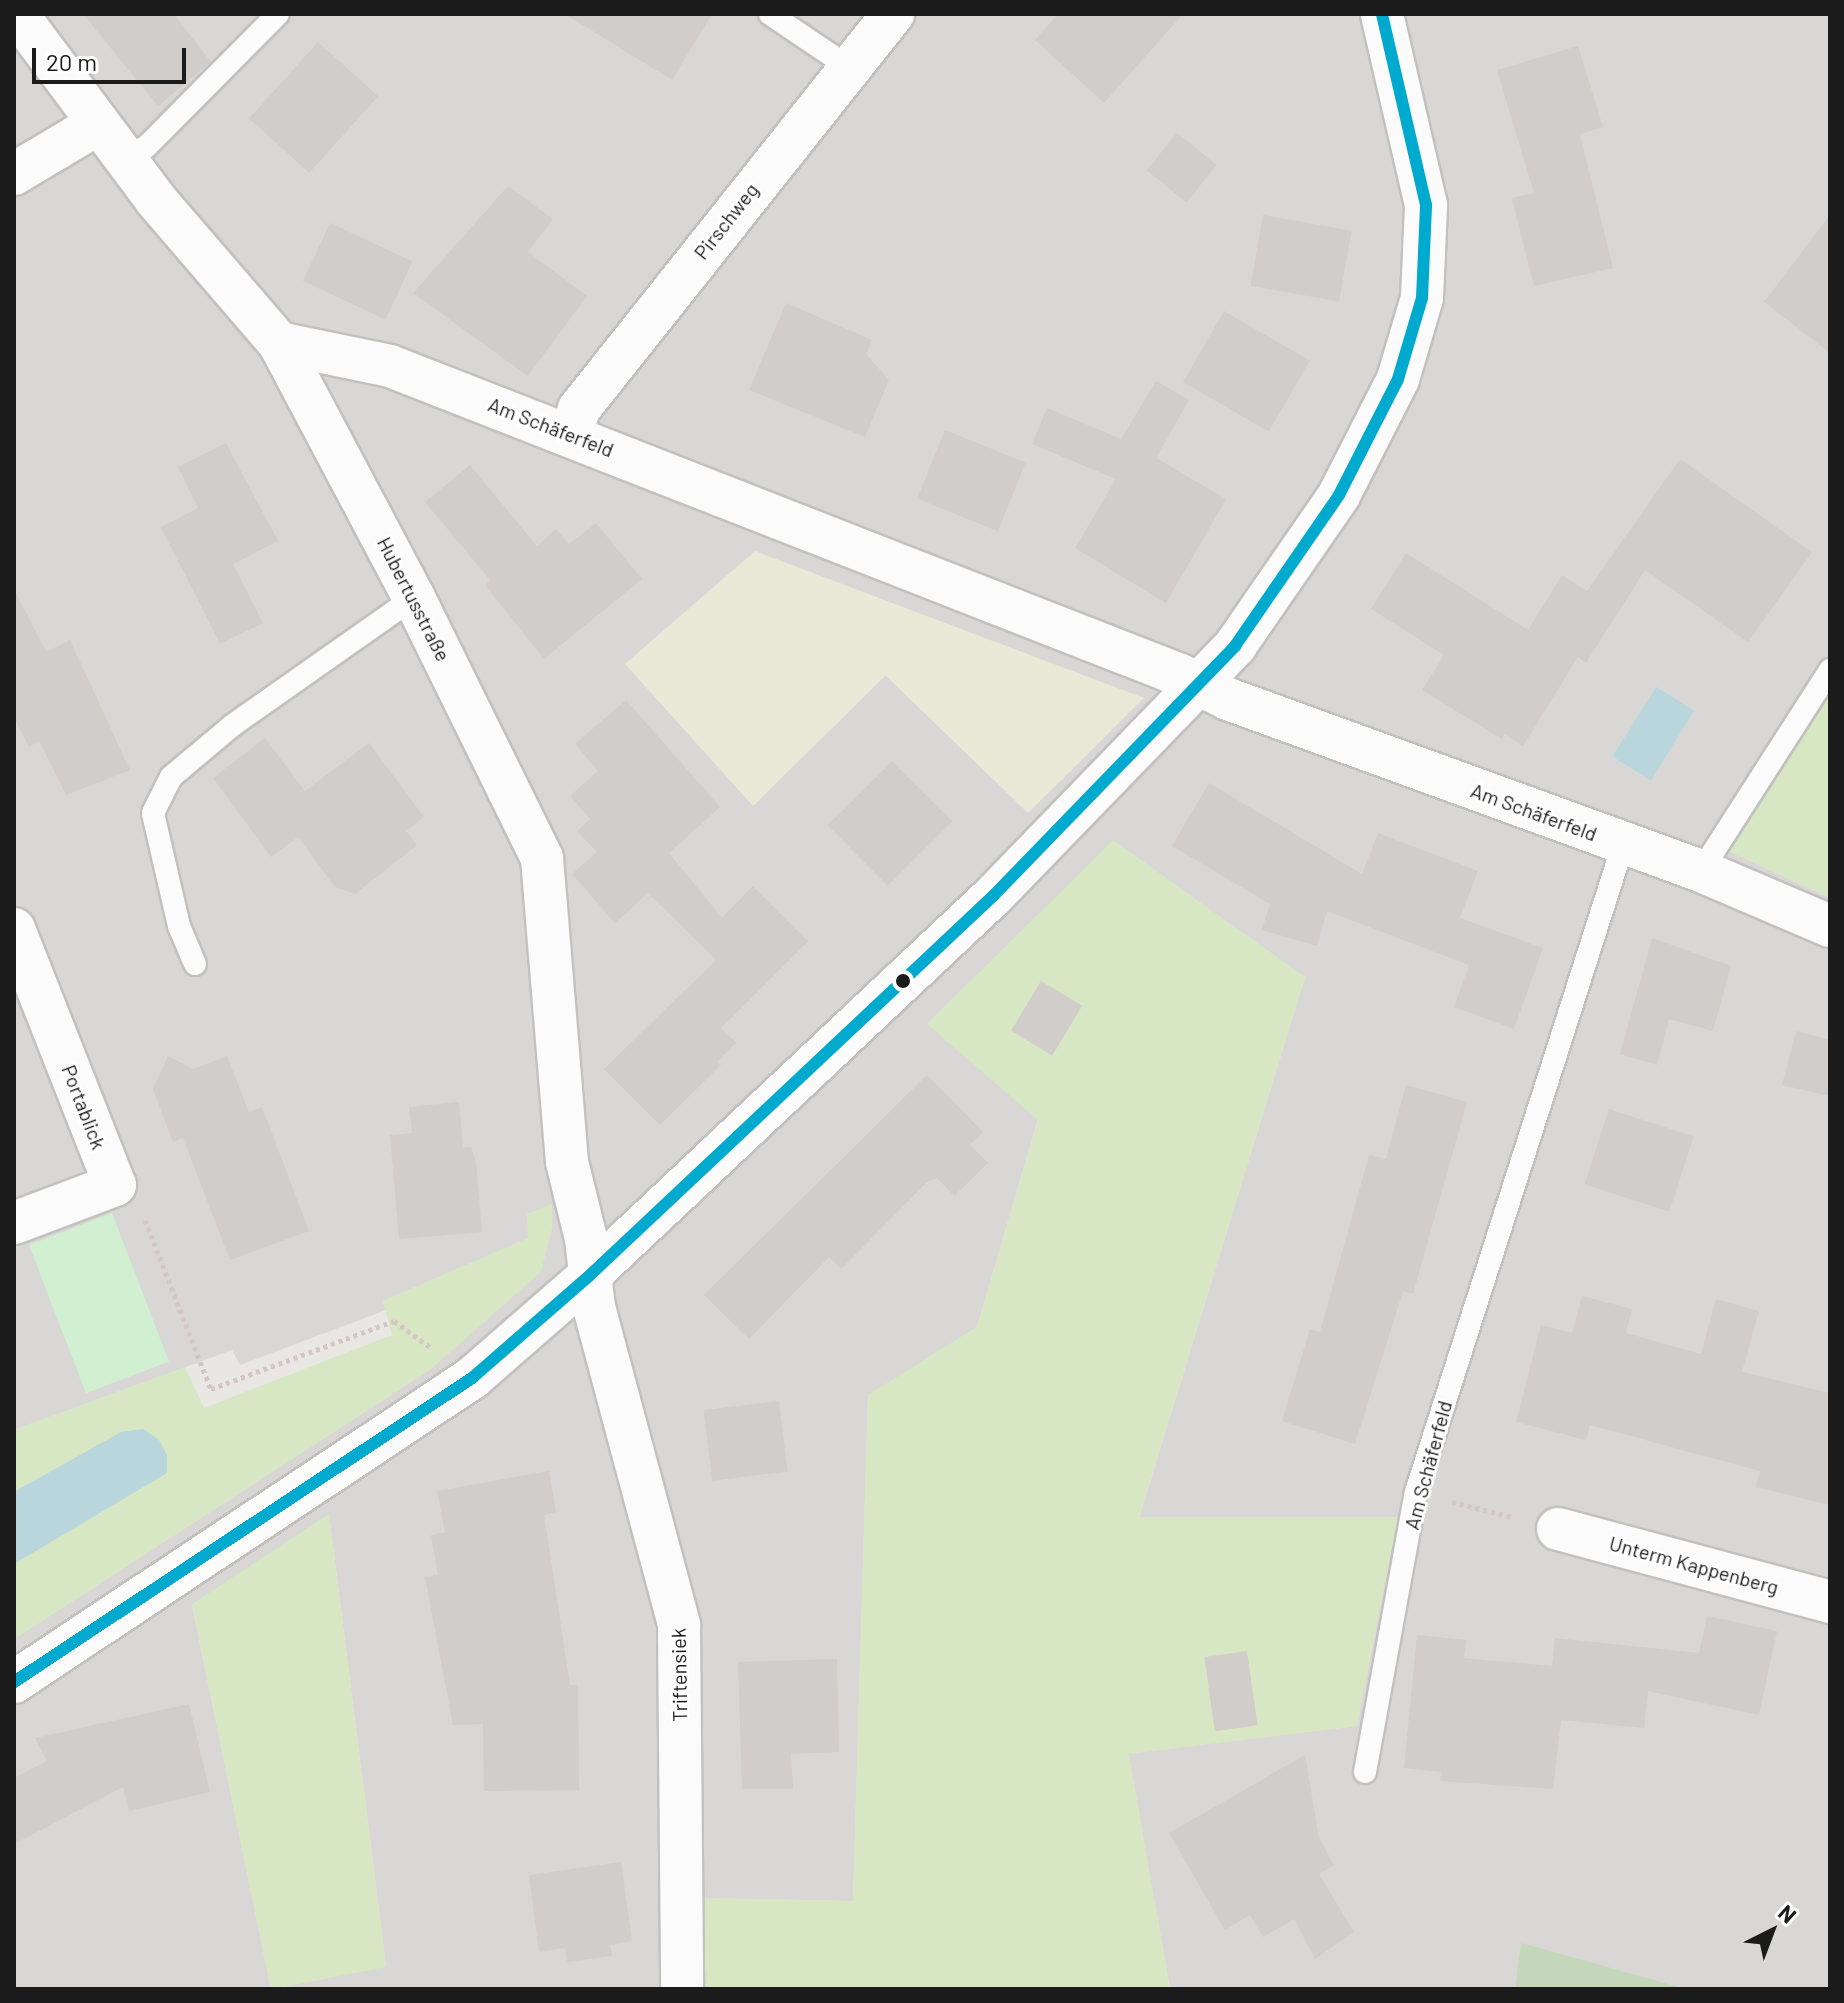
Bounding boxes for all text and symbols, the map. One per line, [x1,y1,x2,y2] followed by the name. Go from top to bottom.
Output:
[36,32,190,82] scale bar
[46,47,97,76] text: 20 m
[689,178,763,264] street label: Pirschweg
[485,392,617,462] street label: Am Schäferfeld
[372,533,456,665] street label: Hubertusstraße
[1468,778,1600,846] street label: Am Schäferfeld
[895,973,911,989] unlabelled marker
[57,1061,111,1153] street label: Portablick
[1399,1398,1457,1532] street label: Am Schäferfeld
[1607,1531,1781,1599] street label: Unterm Kappenberg
[666,1628,692,1722] street label: Triftensiek
[1732,1891,1812,1971] north arrow
[1774,1899,1802,1928] text: N

